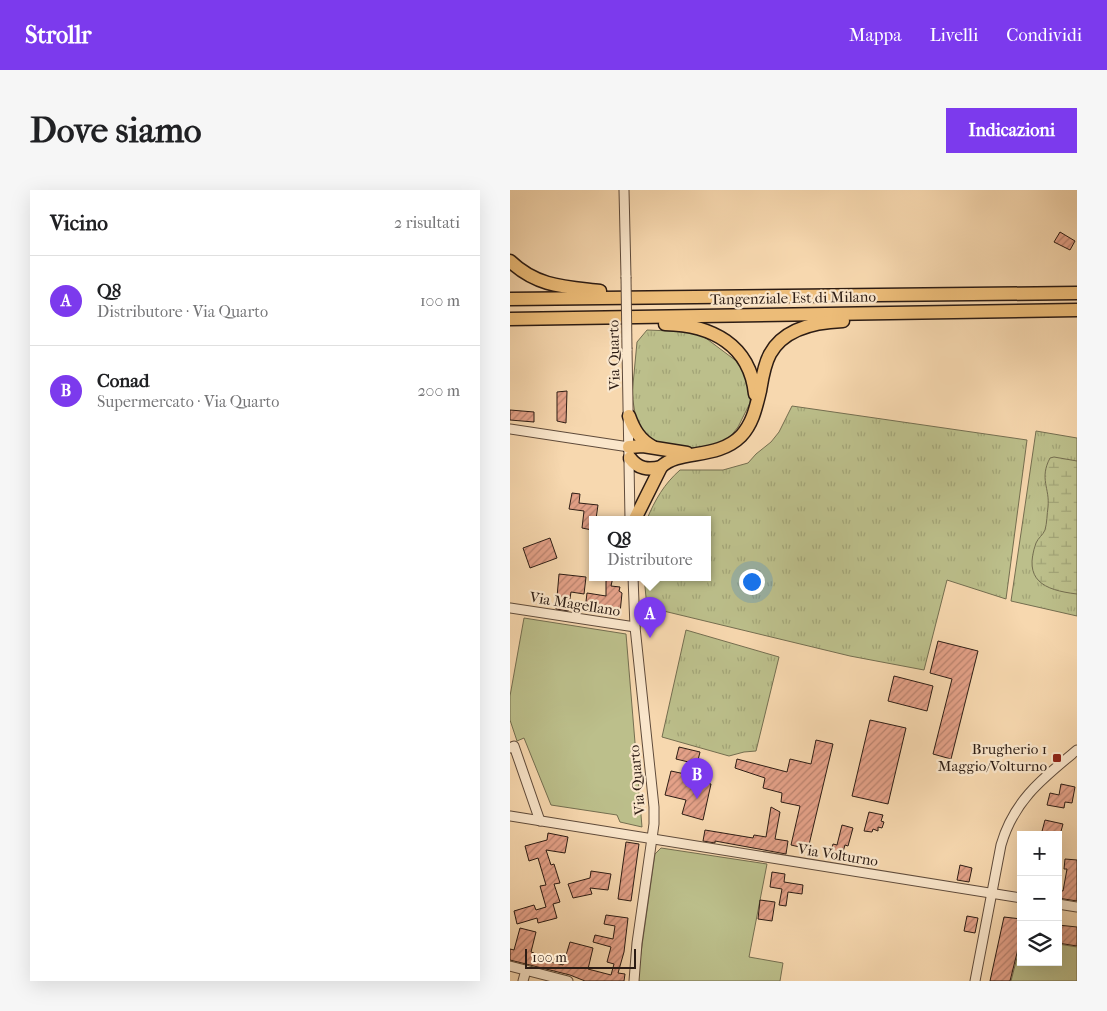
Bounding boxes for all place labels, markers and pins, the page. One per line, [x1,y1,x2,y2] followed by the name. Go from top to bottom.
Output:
[634,597,666,638] pin: A
[938,740,1047,775] place label: Brugherio 1 Maggio/Volturno
[1051,752,1063,764] marker: Brugherio 1 Maggio/Volturno
[681,758,713,799] pin: B

